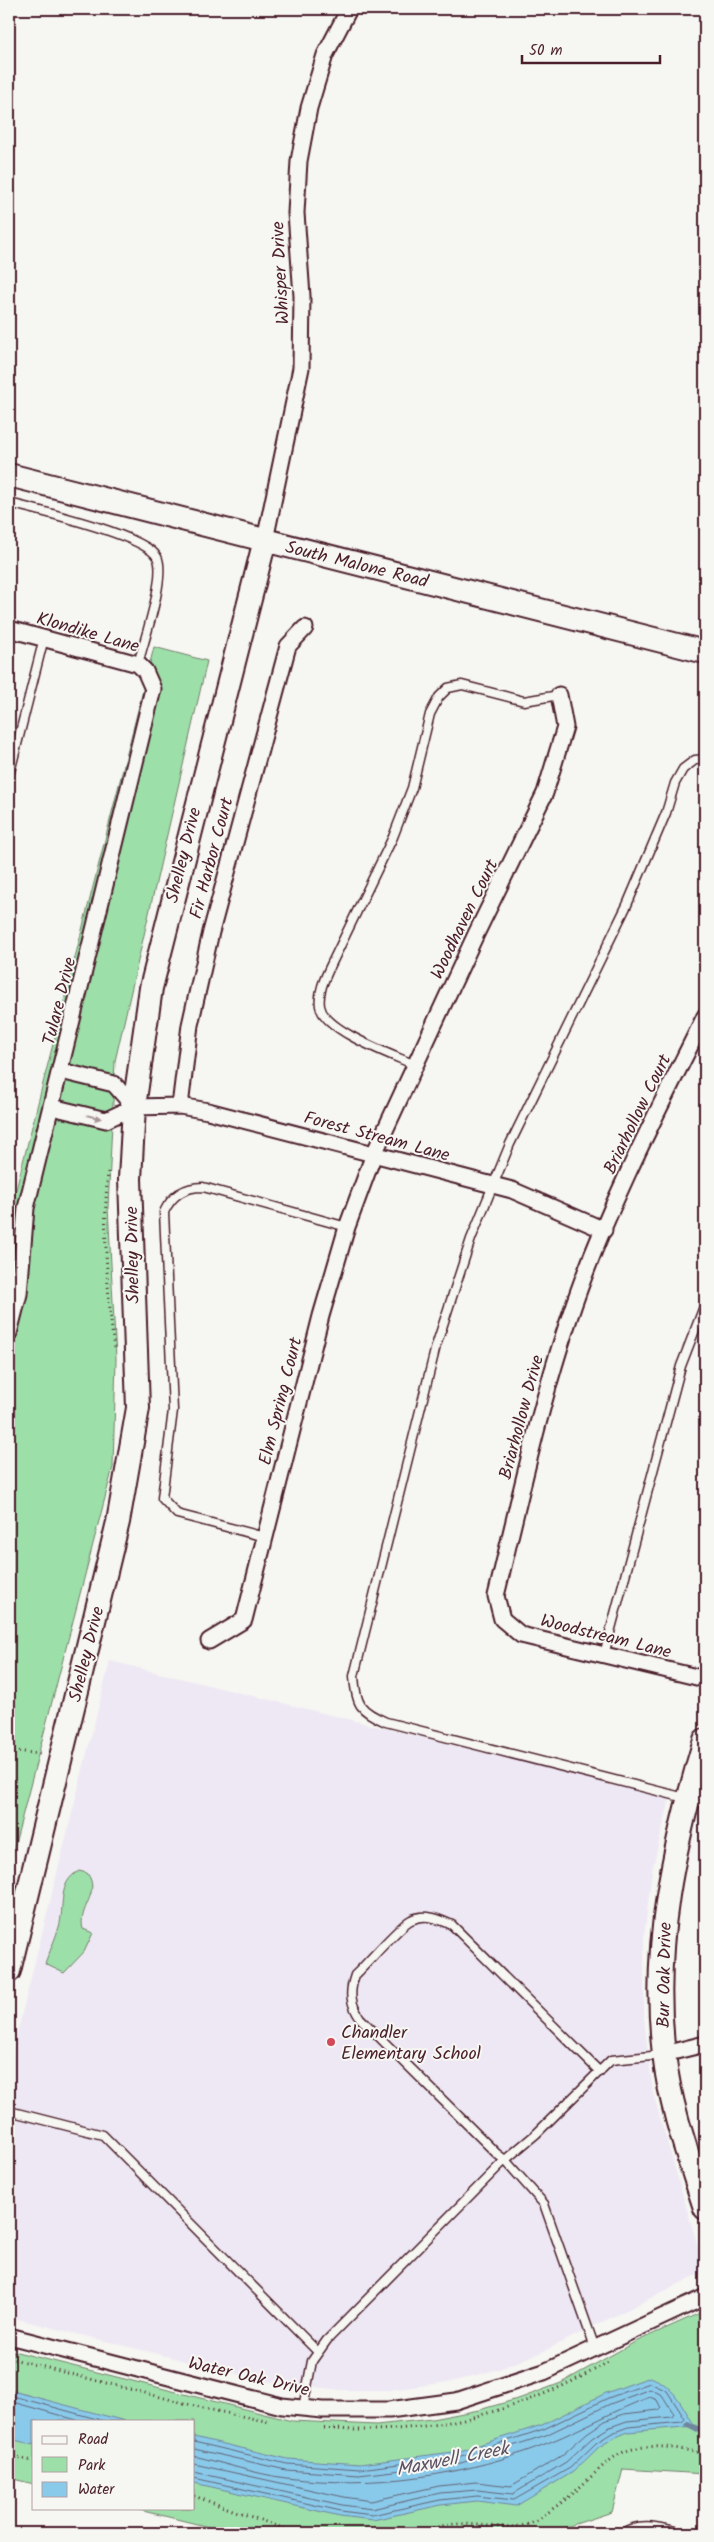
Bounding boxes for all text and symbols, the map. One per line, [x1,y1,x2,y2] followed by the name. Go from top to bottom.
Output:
[522,32,659,64] scale bar
[529,39,563,63] text: 50 m
[264,221,299,325] street label: Whisper Drive
[282,534,432,597] street label: South Malone Road
[33,605,142,662] street label: Klondike Lane
[182,793,243,922] street label: Fir Harbor Court
[159,805,210,906] street label: Shelley Drive
[424,854,507,985] street label: Woodhaven Court
[36,954,85,1049] street label: Tulare Drive
[597,1049,680,1180] street label: Briarhollow Court
[300,1104,453,1171] street label: Forest Stream Lane
[87,1113,102,1121] one-way arrow
[118,1206,149,1304] street label: Shelley Drive
[252,1333,312,1468] street label: Elm Spring Court
[492,1352,553,1483] street label: Briarhollow Drive
[62,1604,113,1705] street label: Shelley Drive
[537,1607,674,1668] street label: Woodstream Lane
[650,1922,681,2028] street label: Bur Oak Drive
[341,2019,482,2069] place label: Chandler Elementary School
[325,2036,337,2048] marker: Chandler Elementary School
[185,2349,312,2405] street label: Water Oak Drive
[32,2420,195,2510] legend
[78,2428,109,2452] text: Road
[394,2434,514,2486] water label: Maxwell Creek
[78,2454,106,2478] text: Park
[78,2478,115,2502] text: Water

